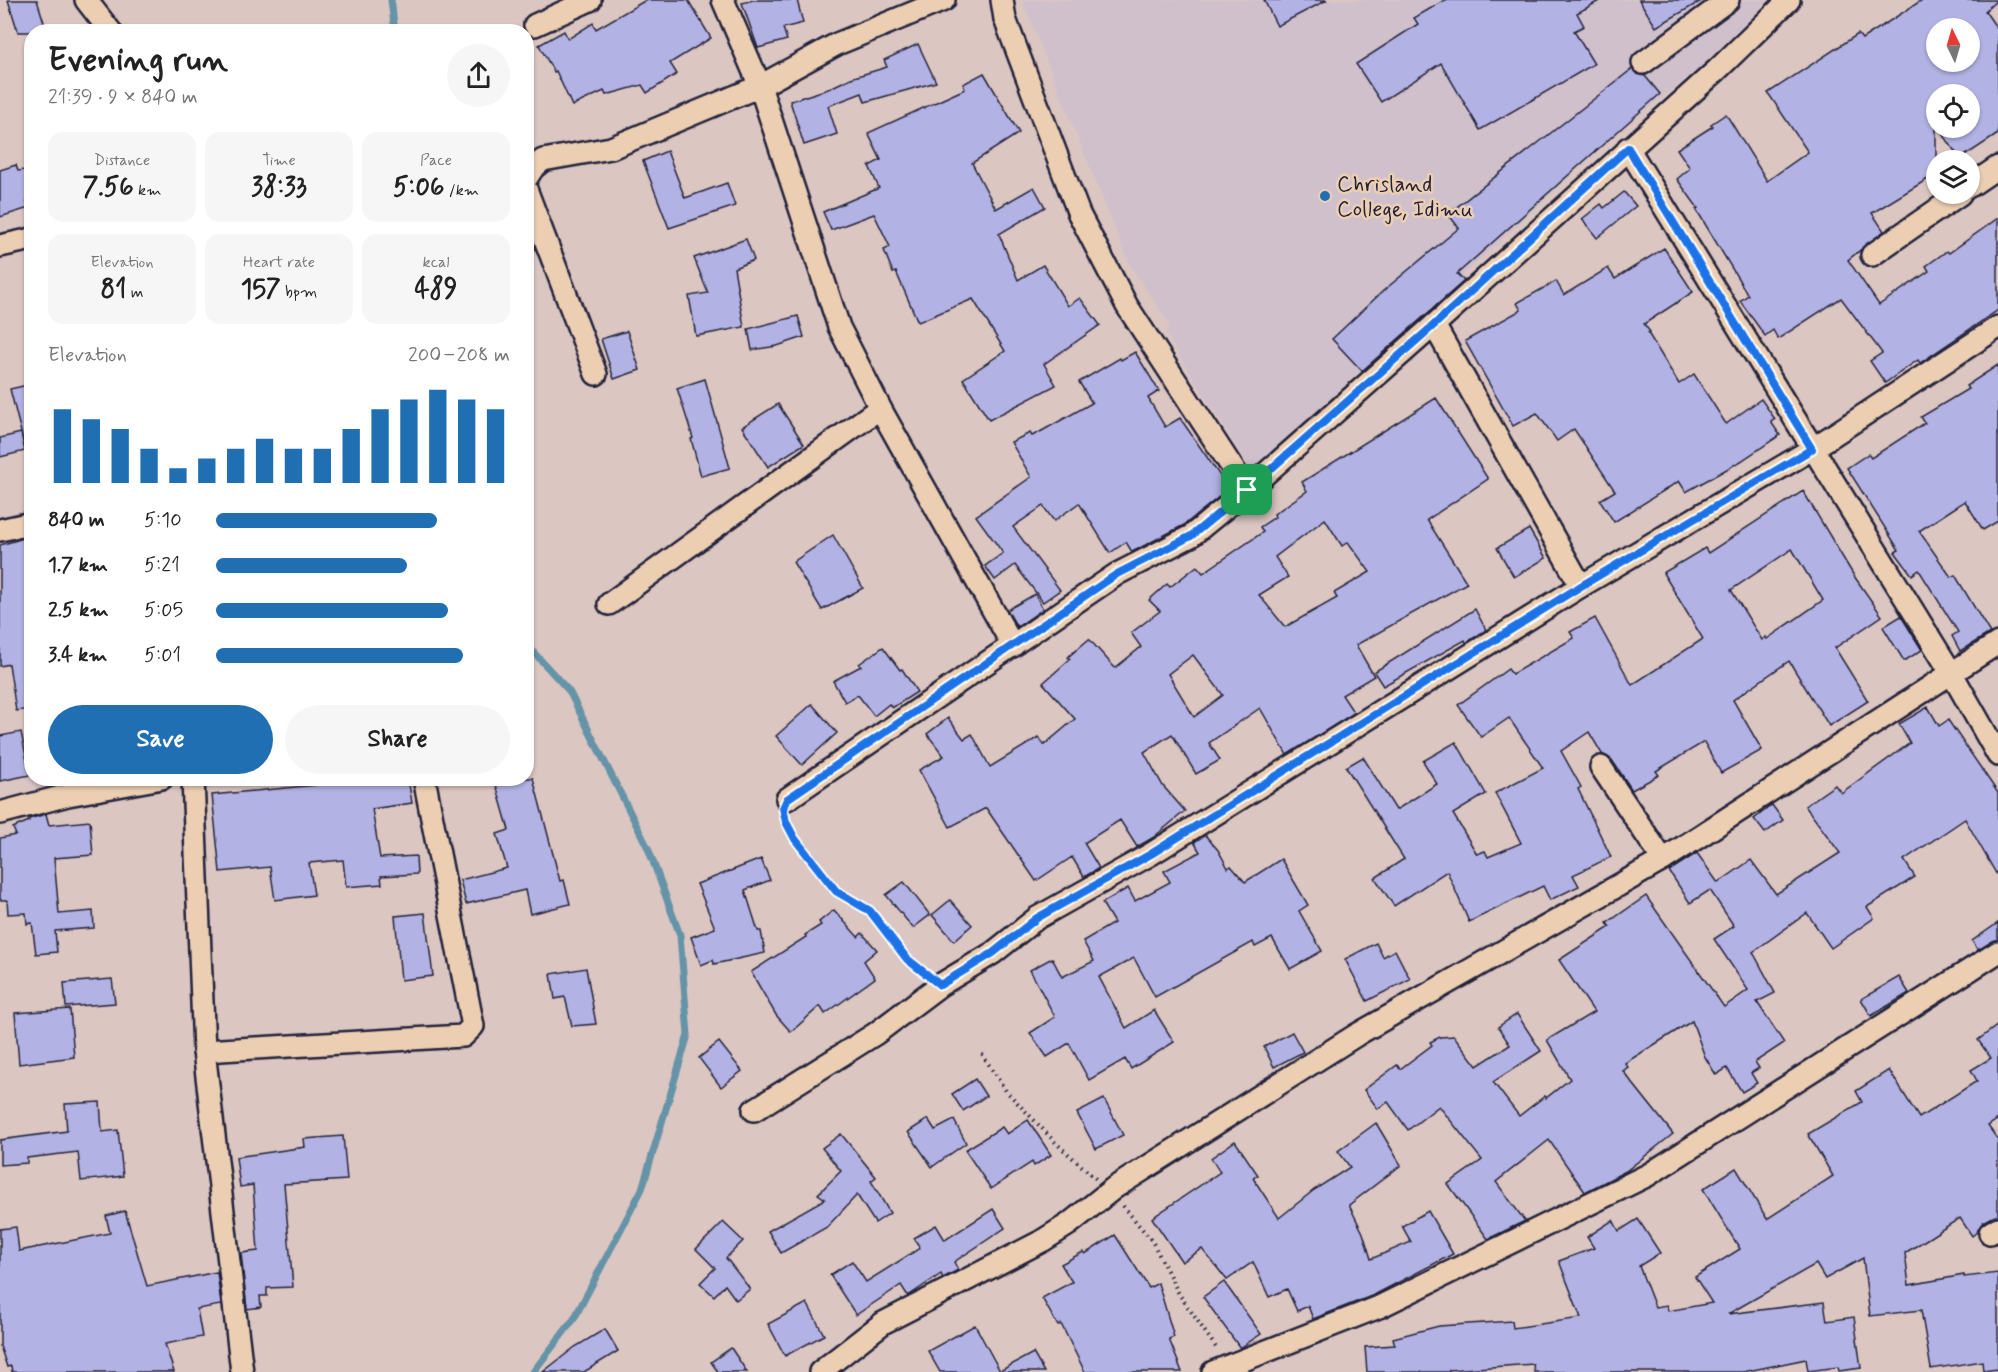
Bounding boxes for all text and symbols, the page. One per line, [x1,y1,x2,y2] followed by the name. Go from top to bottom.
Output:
[1926,18,1980,72] north arrow
[1926,18,1980,204] map controls
[48,39,228,83] text: Evening run
[447,44,510,107] button: share
[48,84,198,111] text: 21:39 · 9 × 840 m
[1926,84,1980,138] button: locate
[94,150,150,171] text: Distance
[262,150,296,171] text: Time
[420,150,452,171] text: Pace
[1926,150,1980,204] button: layers
[83,171,134,205] text: 7.56
[251,171,307,205] text: 38:33
[393,171,444,205] text: 5:06
[1337,171,1473,225] place label: Chrisland College, Idimu
[134,180,161,201] text: km
[444,180,479,201] text: /km
[1318,189,1332,203] marker: Chrisland College, Idimu
[91,252,154,273] text: Elevation
[243,252,315,273] text: Heart rate
[423,252,449,273] text: kcal
[101,273,126,307] text: 81
[241,273,281,307] text: 157
[414,273,458,307] text: 489
[126,282,143,303] text: m
[281,282,317,303] text: bpm
[48,342,127,369] text: Elevation
[408,342,510,369] text: 200–208 m
[1221,464,1272,515] pin
[1230,473,1263,506] icon: arrive
[48,507,105,534] text: 840 m
[144,507,182,534] text: 5:10
[48,552,108,579] text: 1.7 km
[144,552,180,579] text: 5:21
[48,597,109,624] text: 2.5 km
[144,597,183,624] text: 5:05
[48,642,107,669] text: 3.4 km
[144,642,181,669] text: 5:01
[48,705,273,774] button: Save
[285,705,510,774] button: Share

